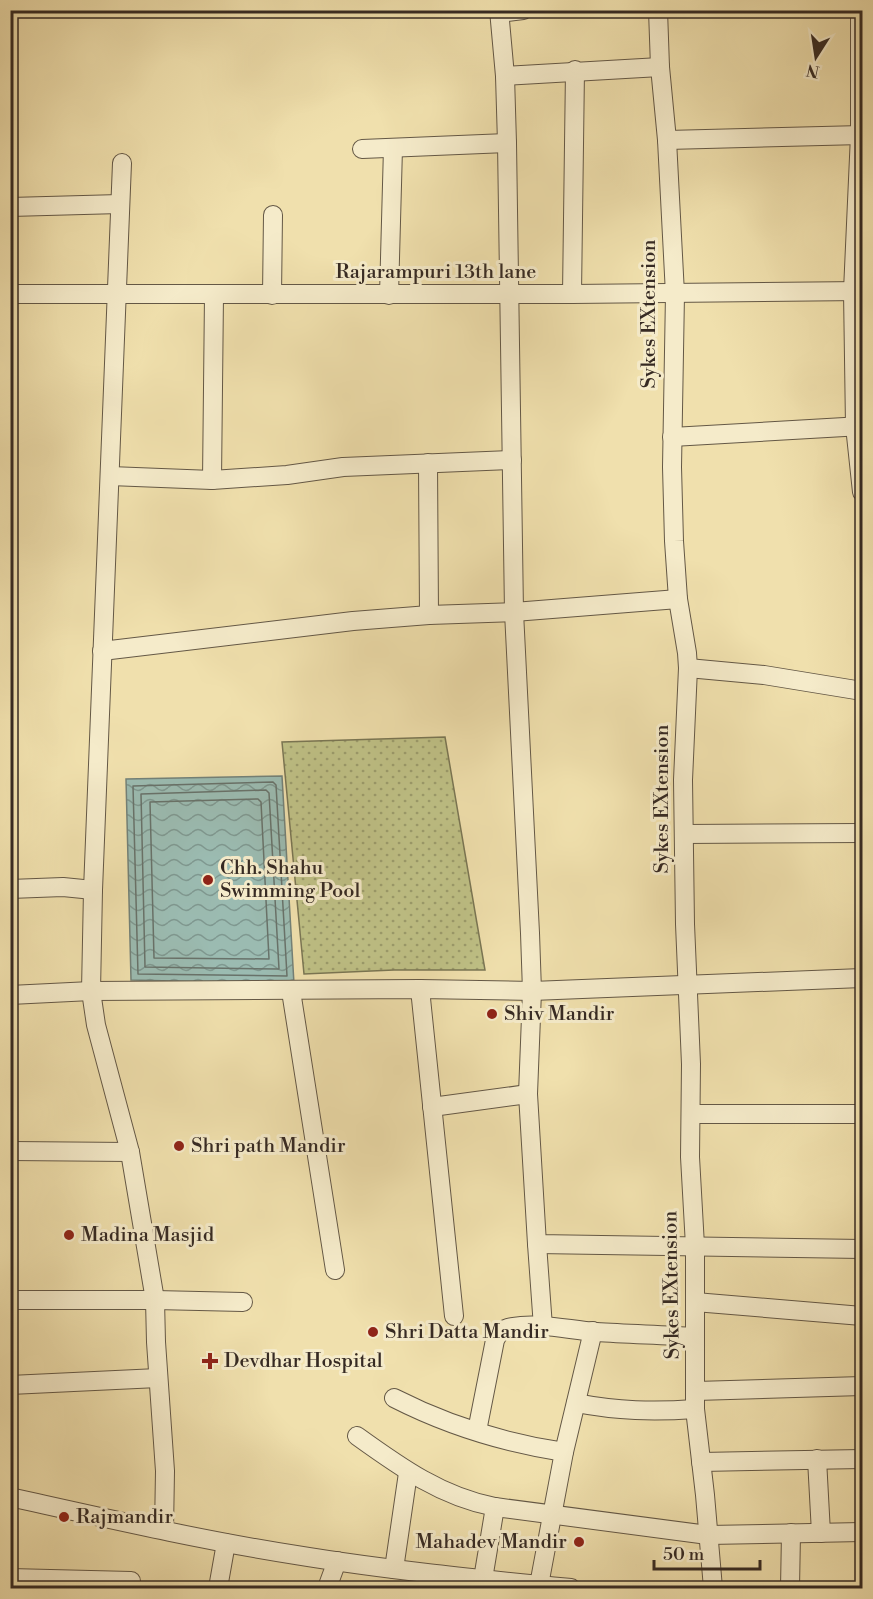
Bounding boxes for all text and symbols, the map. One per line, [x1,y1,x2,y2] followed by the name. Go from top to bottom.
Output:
[786,27,846,87] north arrow
[804,60,821,82] text: N
[637,239,662,388] street label: Sykes EXtension
[336,260,536,285] street label: Rajarampuri 13th lane
[650,724,675,873] street label: Sykes EXtension
[220,856,360,904] place label: Chh. Shahu Swimming Pool
[201,873,215,887] marker: Chh. Shahu Swimming Pool
[504,1002,615,1027] place label: Shiv Mandir
[485,1007,499,1021] marker: Shiv Mandir
[191,1134,346,1159] place label: Shri path Mandir
[172,1139,186,1153] marker: Shri path Mandir
[658,1210,686,1360] street label: Sykes EXtension
[81,1223,215,1248] place label: Madina Masjid
[62,1228,76,1242] marker: Madina Masjid
[385,1320,549,1345] place label: Shri Datta Mandir
[366,1325,380,1339] marker: Shri Datta Mandir
[224,1349,383,1374] place label: Devdhar Hospital
[201,1352,219,1370] marker: Devdhar Hospital
[76,1505,173,1530] place label: Rajmandir
[57,1510,71,1524] marker: Rajmandir
[415,1530,567,1555] place label: Mahadev Mandir
[654,1533,760,1571] scale bar
[572,1535,586,1549] marker: Mahadev Mandir
[663,1543,705,1566] text: 50 m

